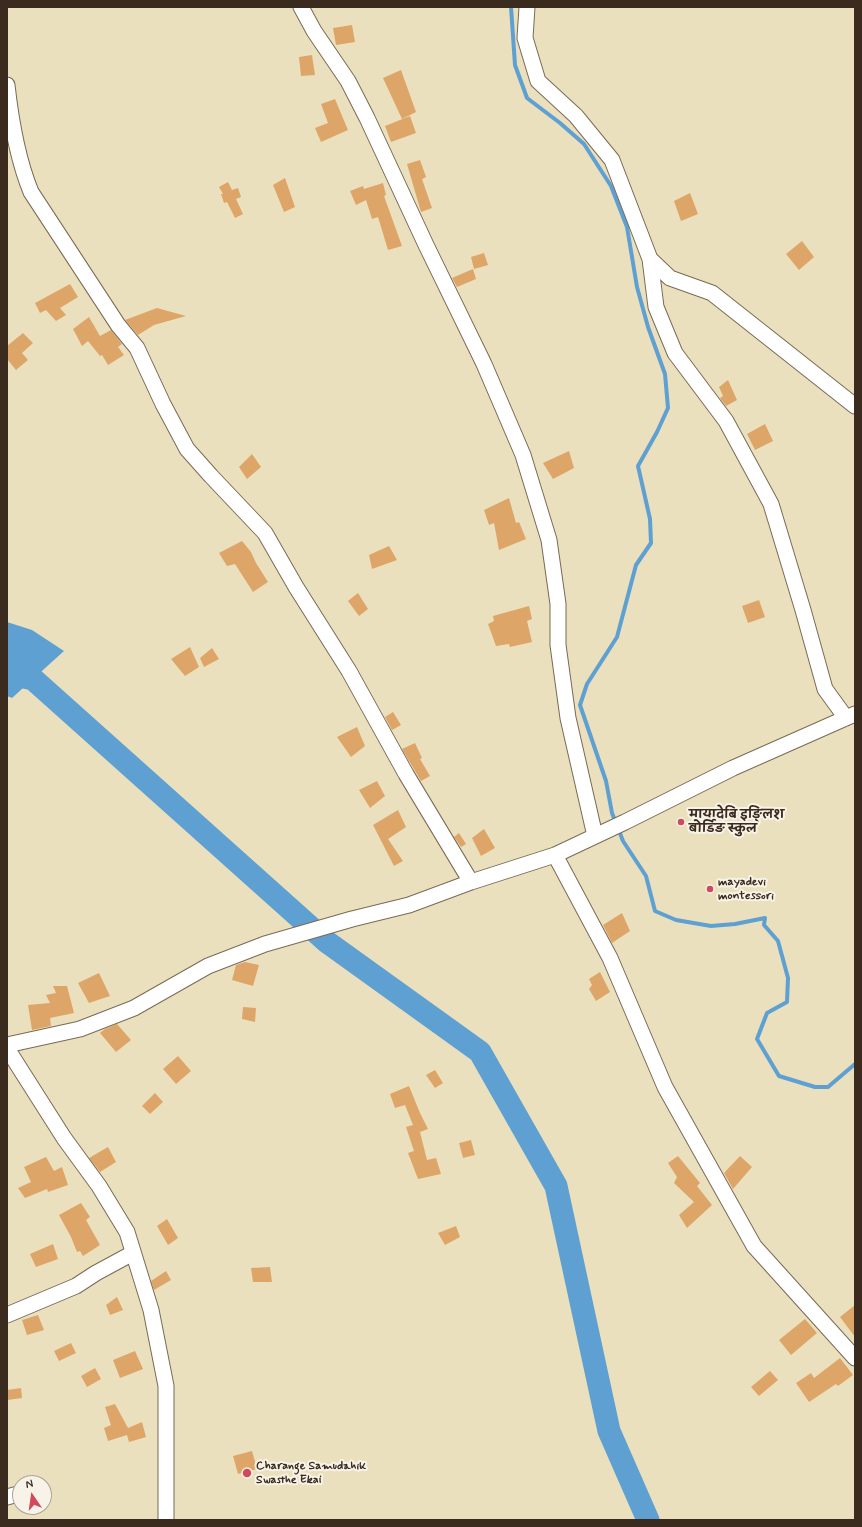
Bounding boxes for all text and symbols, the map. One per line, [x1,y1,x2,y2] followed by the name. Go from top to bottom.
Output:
[689,808,784,836] place label: मायादेबि इङ्लिश बोर्डिङ स्कुल
[676,817,686,827] marker: मायादेबि इङ्लिश बोर्डिङ स्कुल
[718,875,774,903] place label: mayadevi montessori
[705,884,715,894] marker: mayadevi montessori
[256,1459,366,1487] place label: Charange Samudahik Swasthe Ekai
[241,1467,253,1479] marker: Charange Samudahik Swasthe Ekai
[12,1475,52,1515] north arrow
[24,1477,35,1492] text: N

